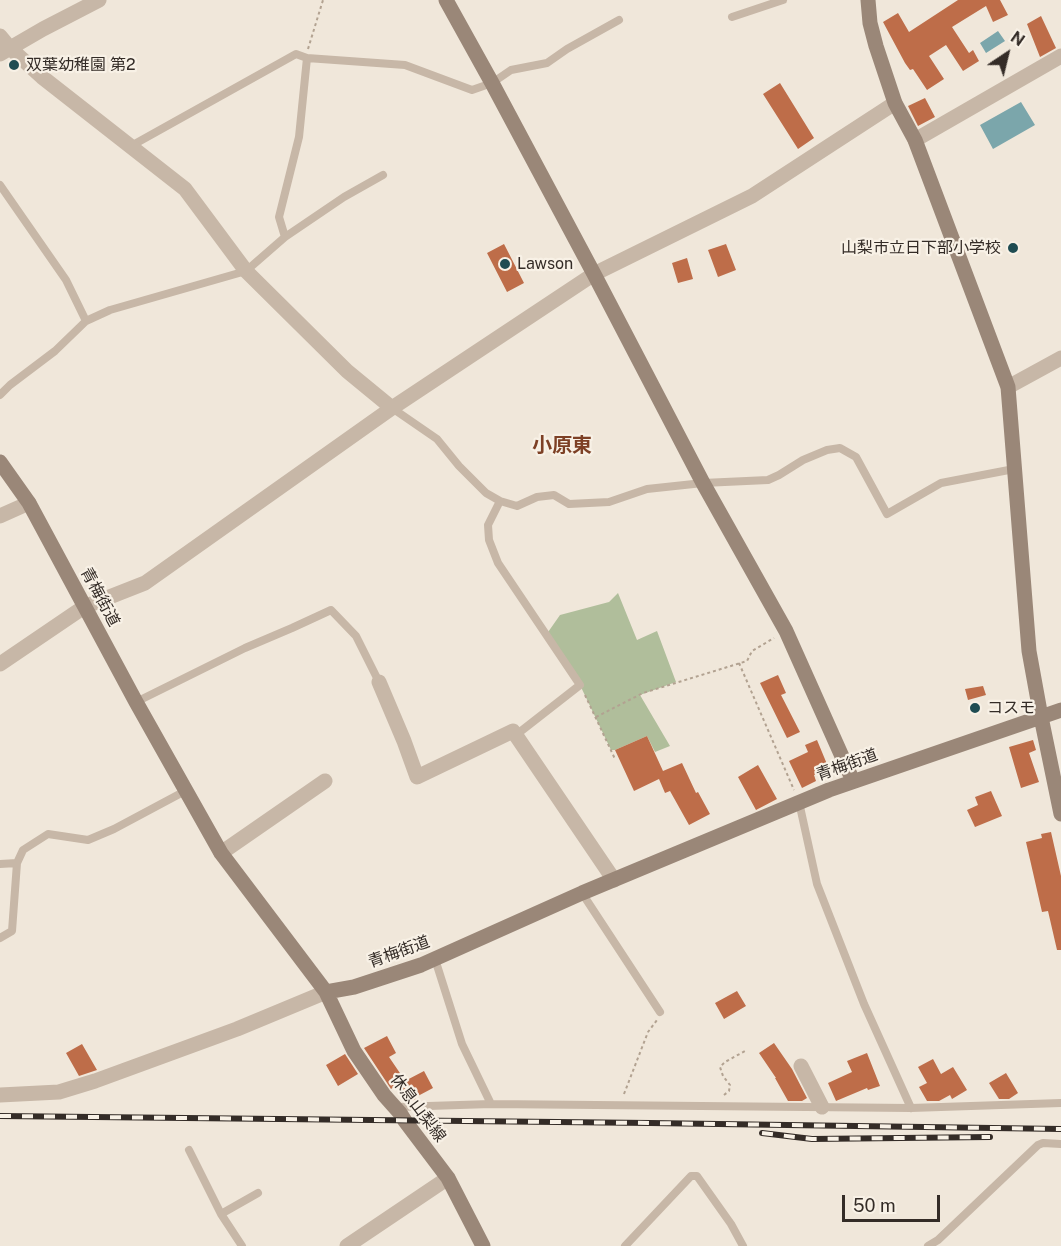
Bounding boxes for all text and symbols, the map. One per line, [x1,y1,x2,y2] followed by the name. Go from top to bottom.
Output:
[977,24,1037,84] north arrow
[1007,27,1028,50] text: N
[26,55,135,75] place label: 双葉幼稚園 第2
[7,58,21,72] marker: 双葉幼稚園 第2
[841,238,1001,258] place label: 山梨市立日下部小学校
[1006,241,1020,255] marker: 山梨市立日下部小学校
[517,254,573,274] place label: Lawson
[498,257,512,271] marker: Lawson
[532,434,592,458] district label: 小原東
[77,564,123,630] street label: 青梅街道
[987,698,1035,718] place label: コスモ
[968,701,982,715] marker: コスモ
[814,745,880,785] street label: 青梅街道
[366,932,432,972] street label: 青梅街道
[386,1070,450,1146] street label: 休息山梨線
[845,1183,942,1221] scale bar
[853,1195,896,1216] text: 50 m

